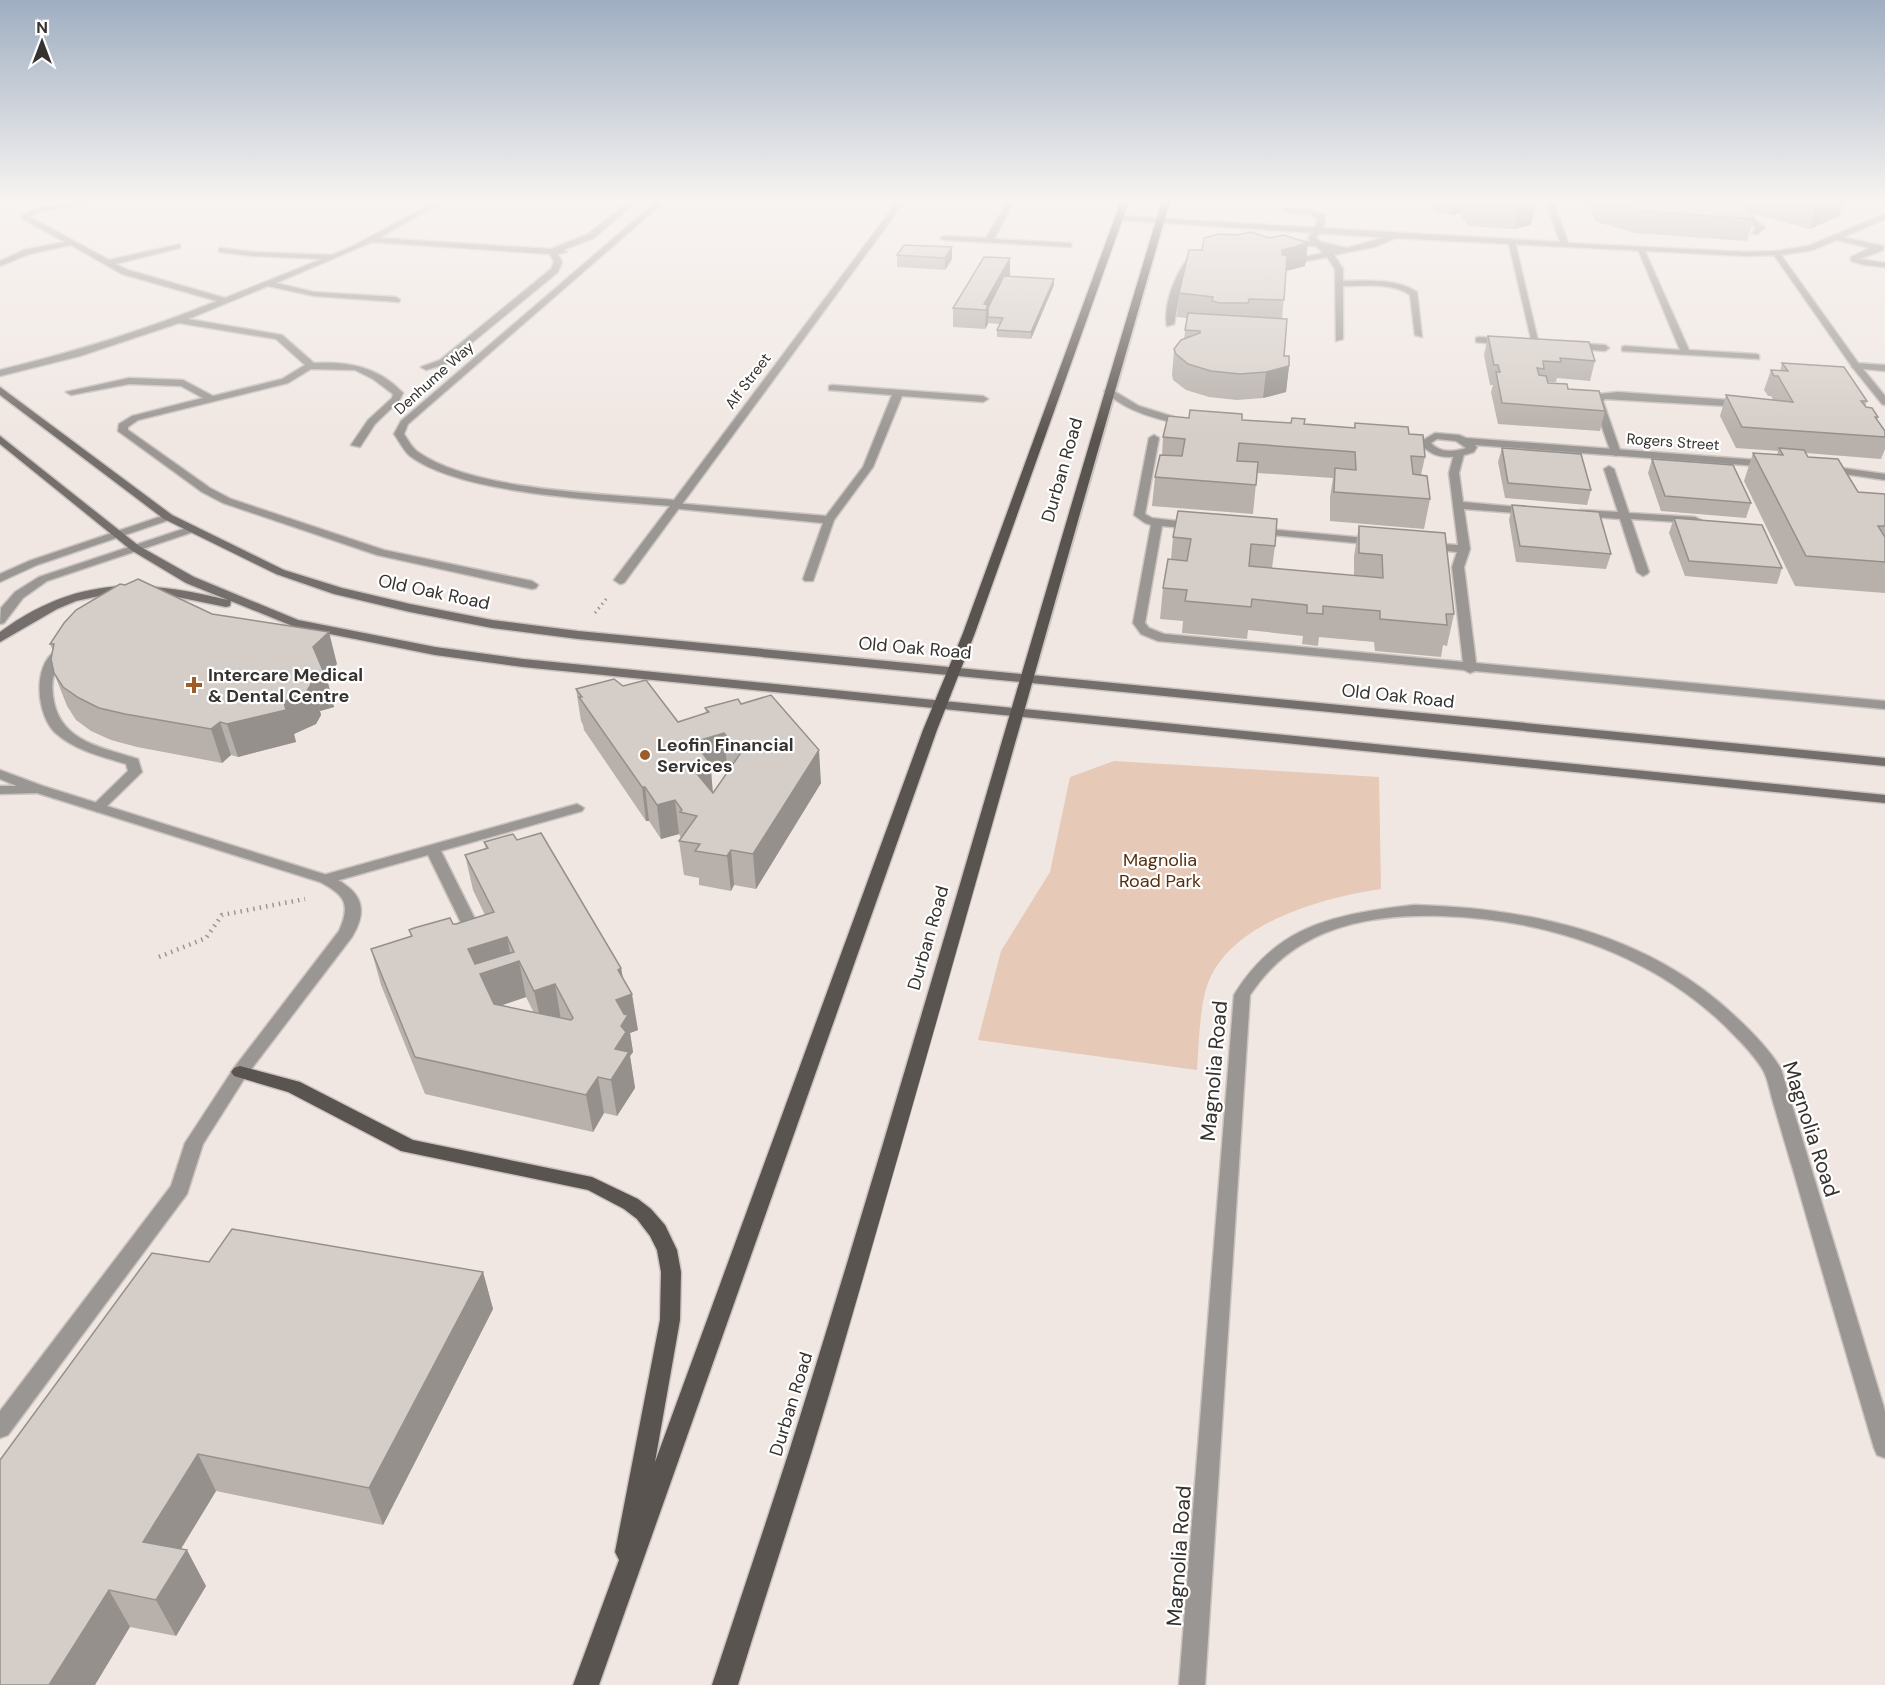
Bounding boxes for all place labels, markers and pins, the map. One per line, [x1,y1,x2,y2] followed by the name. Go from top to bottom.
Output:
[208,663,363,708] place label: Intercare Medical & Dental Centre
[185,676,203,694] marker: Intercare Medical & Dental Centre
[657,733,794,778] place label: Leofin Financial Services
[638,748,652,762] marker: Leofin Financial Services

